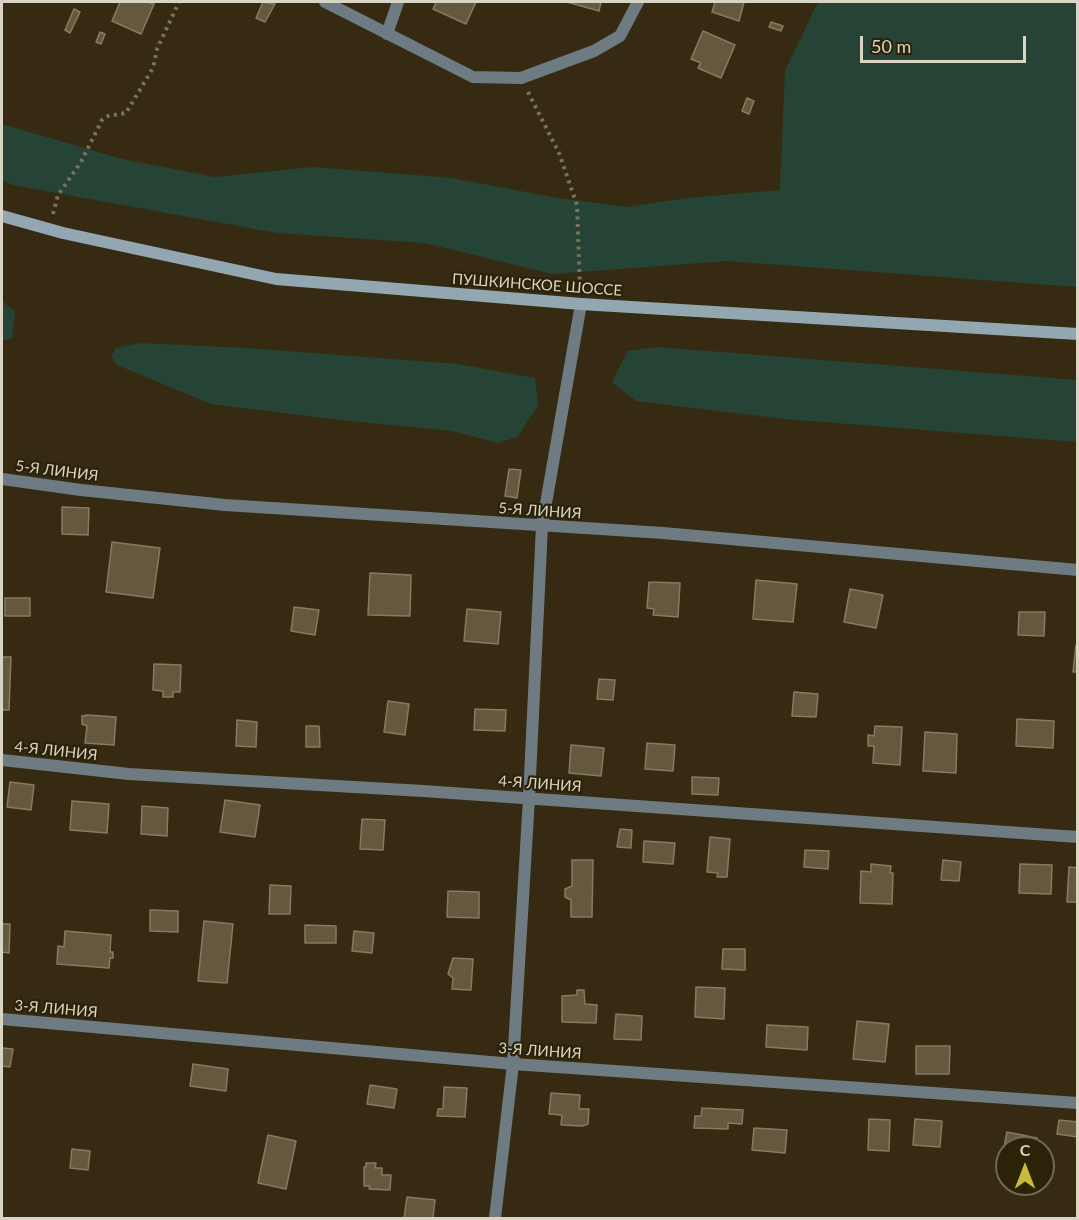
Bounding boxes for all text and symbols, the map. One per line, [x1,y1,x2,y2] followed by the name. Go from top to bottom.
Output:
[863,24,1030,62] scale bar
[871,35,911,57] text: 50 m
[451,270,623,300] street label: ПУШКИНСКОЕ ШОССЕ
[15,457,99,485] street label: 5-Я ЛИНИЯ
[498,499,582,523] street label: 5-Я ЛИНИЯ
[14,738,98,764] street label: 4-Я ЛИНИЯ
[498,772,582,796] street label: 4-Я ЛИНИЯ
[14,996,98,1022] street label: 3-Я ЛИНИЯ
[498,1039,582,1063] street label: 3-Я ЛИНИЯ
[995,1136,1055,1196] north arrow
[1020,1140,1030,1159] text: С

